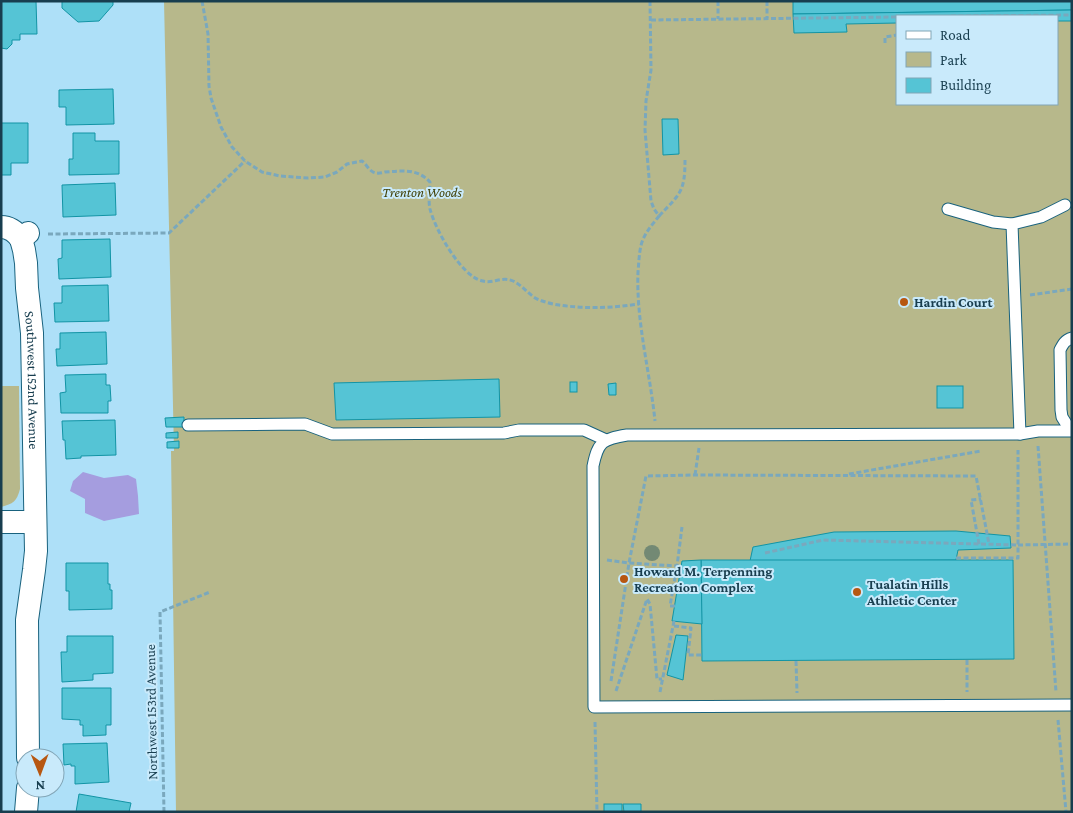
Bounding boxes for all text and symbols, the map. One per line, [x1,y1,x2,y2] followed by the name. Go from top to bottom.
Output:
[896,15,1058,105] legend
[940,27,971,43] text: Road
[940,52,967,68] text: Park
[940,77,991,94] text: Building
[382,184,462,200] park label: Trenton Woods
[914,294,993,310] place label: Hardin Court
[898,296,910,308] marker: Hardin Court
[22,310,42,450] street label: Southwest 152nd Avenue
[634,563,772,595] place label: Howard M. Terpenning Recreation Complex
[618,573,630,585] marker: Howard M. Terpenning Recreation Complex
[866,576,957,608] place label: Tualatin Hills Athletic Center
[851,586,863,598] marker: Tualatin Hills Athletic Center
[142,644,160,780] street label: Northwest 153rd Avenue
[15,748,65,798] north arrow
[35,778,45,794] text: N

